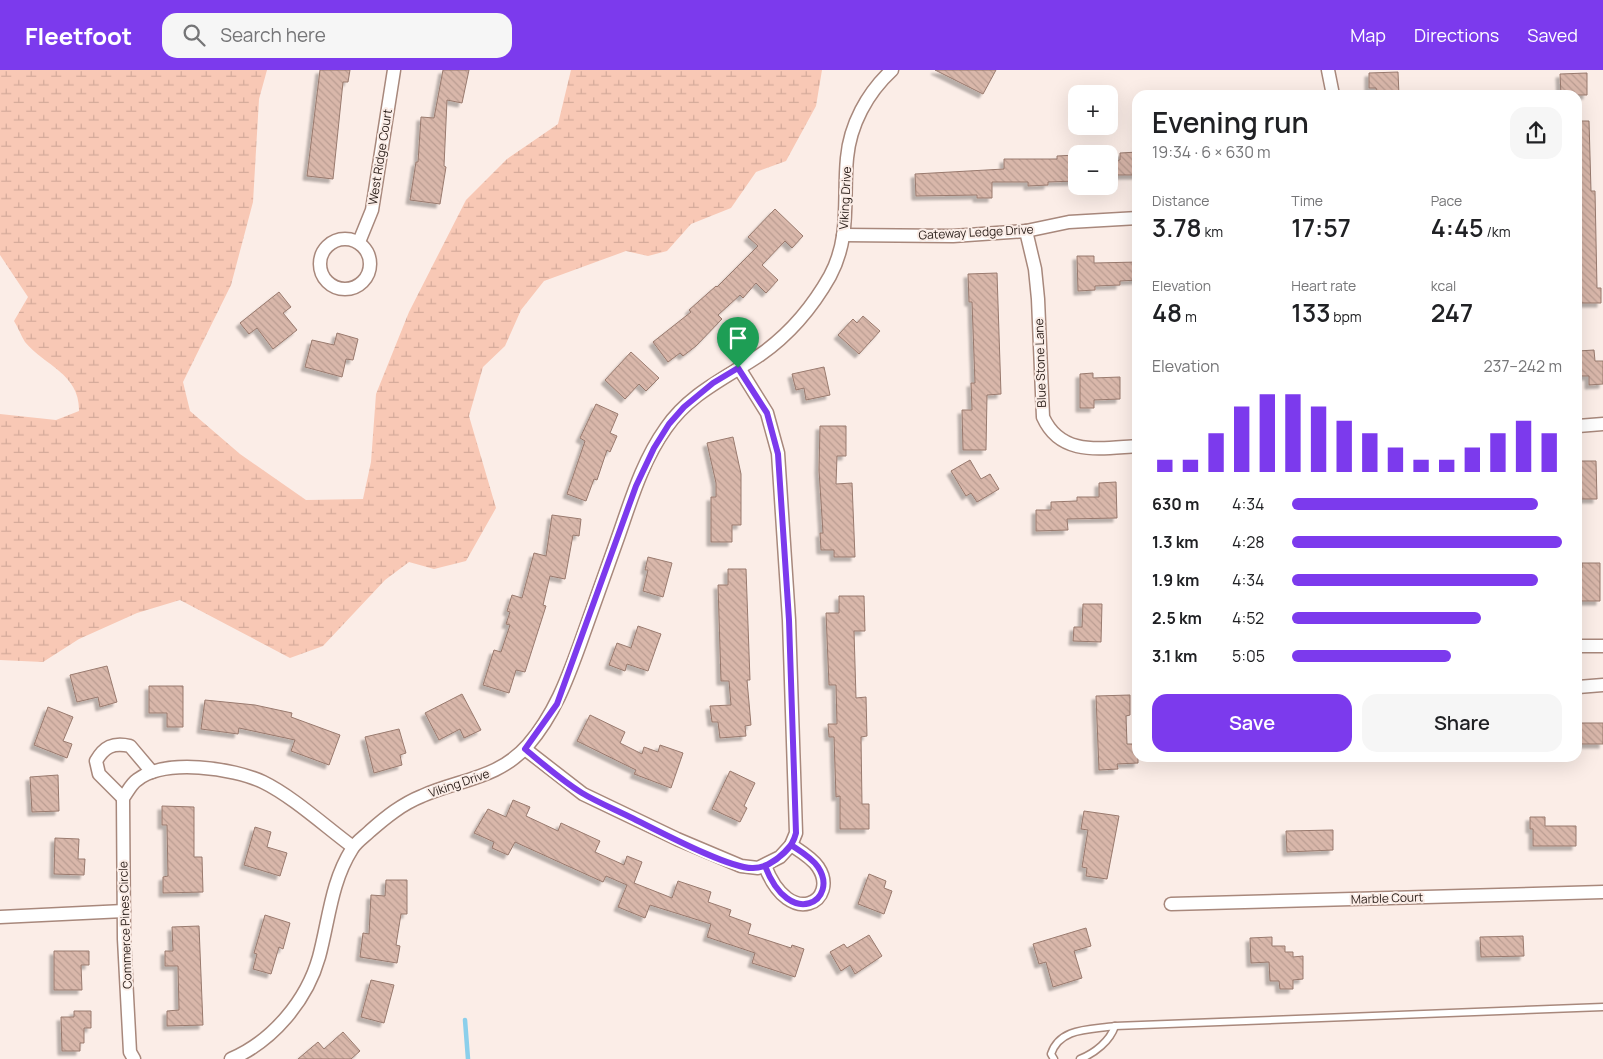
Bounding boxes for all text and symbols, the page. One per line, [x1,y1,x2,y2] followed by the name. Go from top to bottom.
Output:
[162,13,512,58] search box
[25,19,132,52] text: Fleetfoot
[180,21,208,49] icon: search
[220,22,326,48] text: Search here
[1350,23,1386,47] text: Map
[1414,23,1499,47] text: Directions
[1527,23,1578,47] text: Saved
[1068,85,1118,195] map controls
[1068,85,1118,135] button: +
[1152,103,1309,141] text: Evening run
[1510,107,1562,159] button: share
[364,108,396,206] street label: West Ridge Court
[1152,141,1271,163] text: 19:34 · 6 × 630 m
[1068,145,1118,195] button: −
[835,166,855,230] street label: Viking Drive
[1152,191,1209,210] text: Distance
[1291,191,1323,210] text: Time
[1431,191,1462,210] text: Pace
[1152,210,1202,245] text: 3.78
[1291,210,1351,245] text: 17:57
[1431,210,1484,245] text: 4:45
[918,220,1034,244] street label: Gateway Ledge Drive
[1202,222,1223,241] text: km
[1484,222,1511,241] text: /km
[1152,276,1211,295] text: Elevation
[1291,276,1356,295] text: Heart rate
[1431,276,1456,295] text: kcal
[1152,295,1182,330] text: 48
[1291,295,1330,330] text: 133
[1431,295,1473,330] text: 247
[1182,307,1197,326] text: m
[1330,307,1362,326] text: bpm
[717,317,759,368] pin
[1030,318,1050,408] street label: Blue Stone Lane
[724,324,752,352] icon: arrive
[1152,355,1220,377] text: Elevation
[1483,355,1562,377] text: 237–242 m
[1152,493,1199,515] text: 630 m
[1232,493,1265,515] text: 4:34
[1152,531,1199,553] text: 1.3 km
[1232,531,1265,553] text: 4:28
[1152,569,1199,591] text: 1.9 km
[1232,569,1265,591] text: 4:34
[1152,607,1202,629] text: 2.5 km
[1232,607,1264,629] text: 4:52
[1152,645,1197,667] text: 3.1 km
[1232,645,1265,667] text: 5:05
[1152,694,1352,752] button: Save
[1362,694,1562,752] button: Share
[426,765,492,801] street label: Viking Drive
[114,861,136,989] street label: Commerce Pines Circle
[1351,888,1424,908] street label: Marble Court

